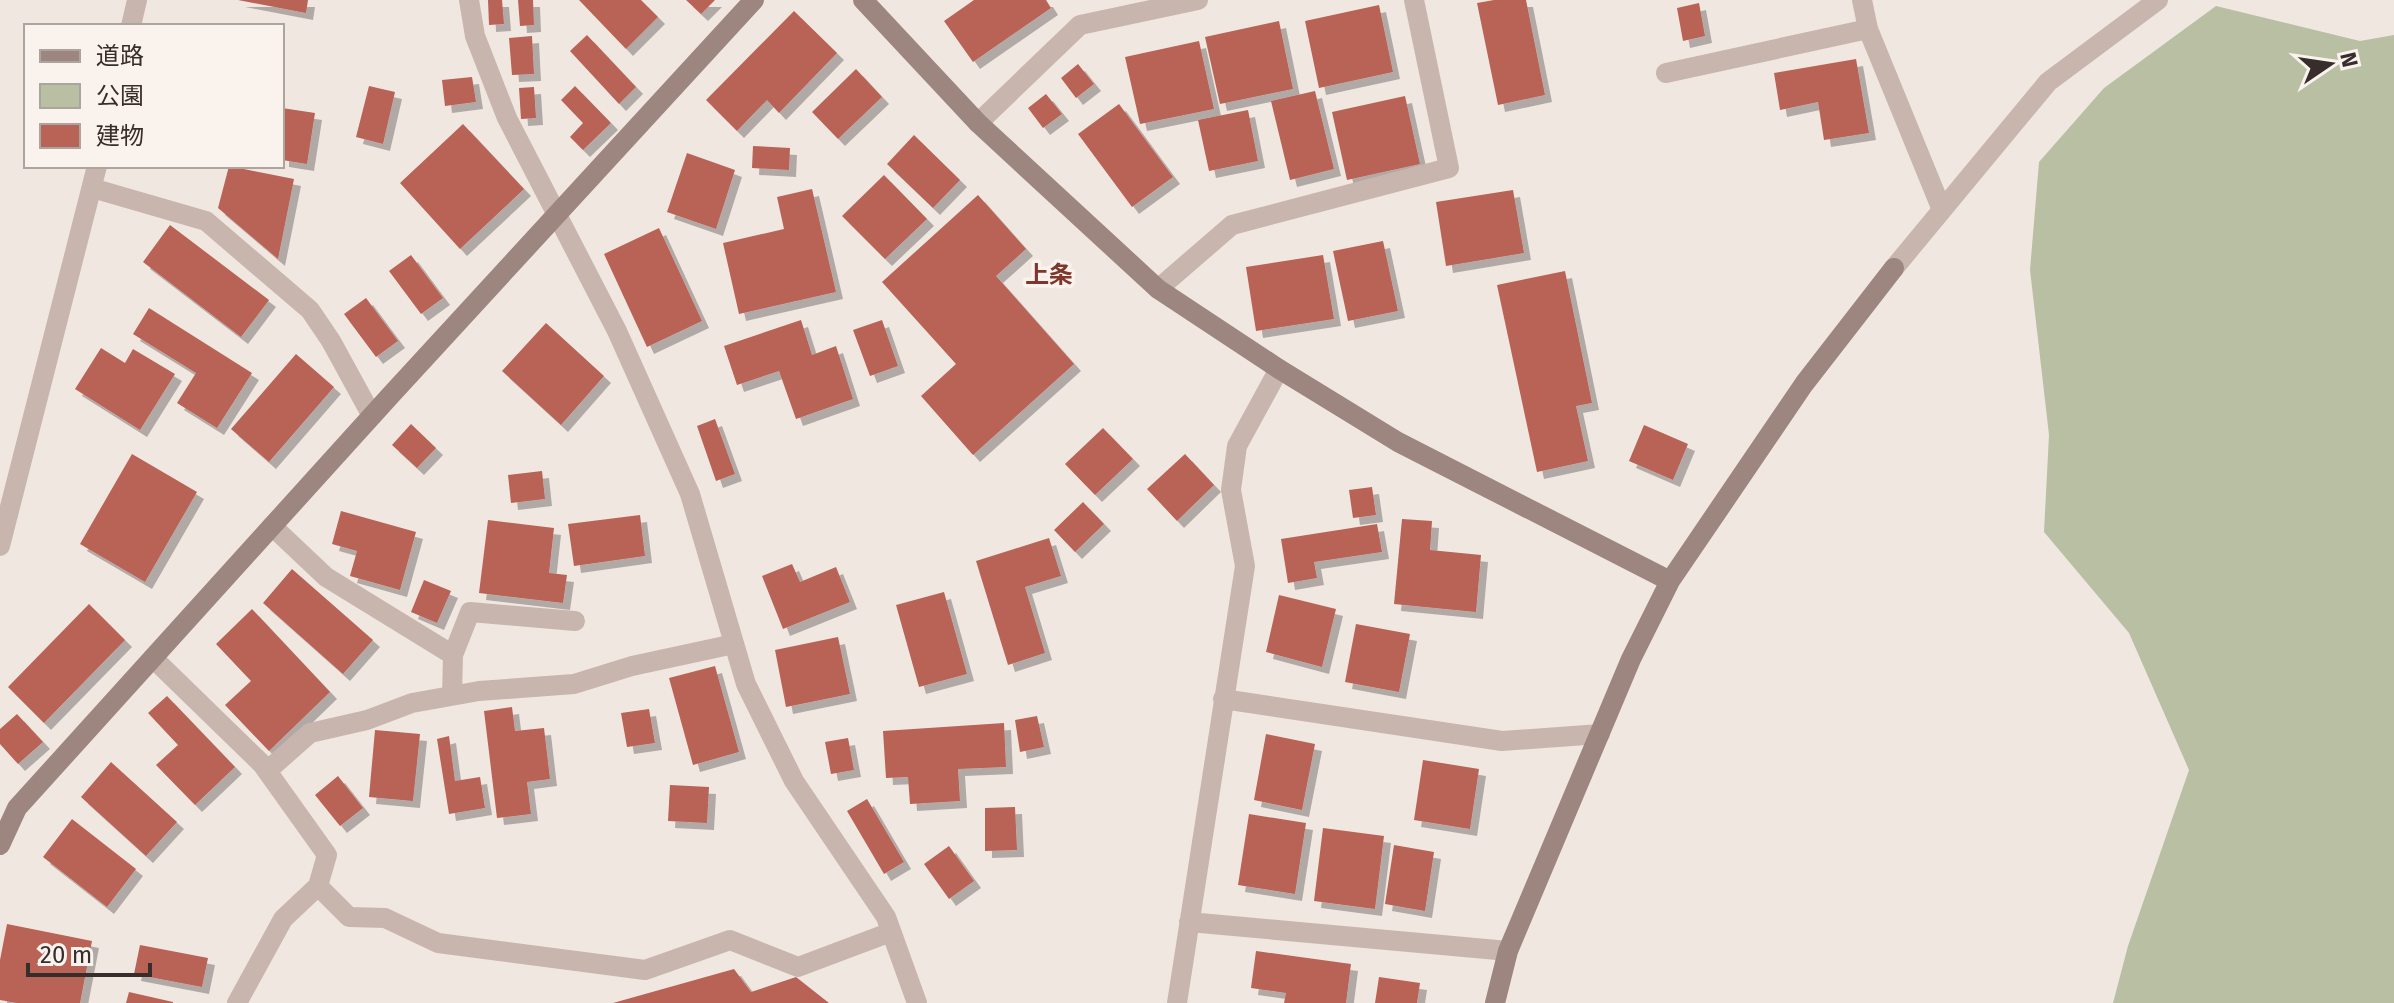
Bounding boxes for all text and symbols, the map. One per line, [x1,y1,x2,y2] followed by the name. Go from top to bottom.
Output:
[24,24,284,168] legend
[2290,24,2370,104] north arrow
[96,42,144,70] text: 道路
[2334,49,2364,70] text: N
[96,82,144,110] text: 公園
[96,122,144,150] text: 建物
[1025,261,1073,289] district label: 上条
[28,927,150,977] scale bar
[40,941,92,969] text: 20 m

